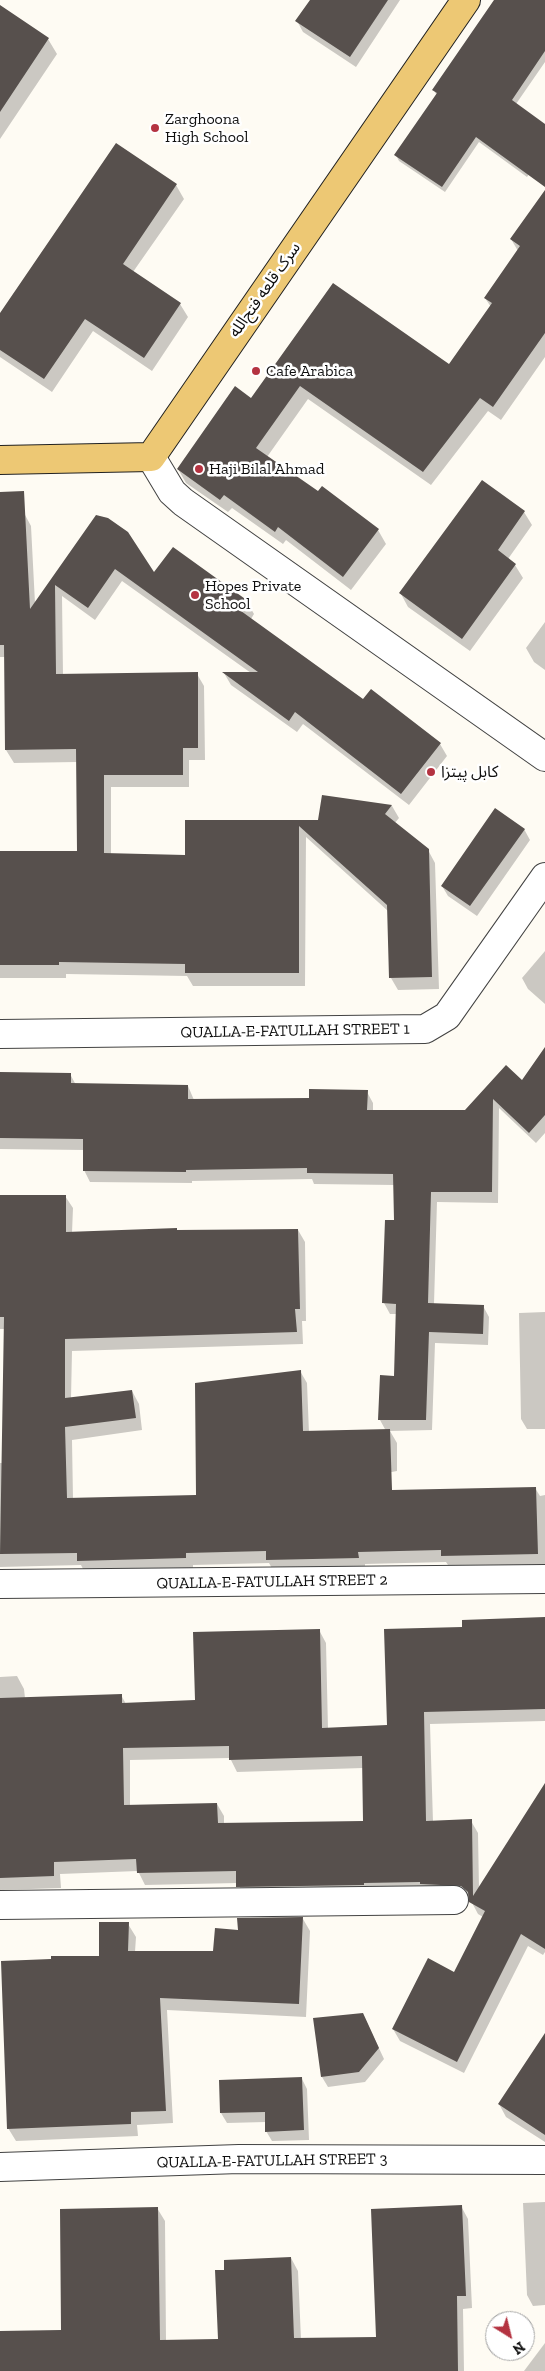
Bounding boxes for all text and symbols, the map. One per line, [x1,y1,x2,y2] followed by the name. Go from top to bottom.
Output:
[165,109,248,147] place label: Zarghoona High School
[149,122,161,134] marker: Zarghoona High School
[225,239,305,341] street label: سرک قلعه فتح‌الله
[266,361,353,381] place label: Cafe Arabica
[250,365,262,377] marker: Cafe Arabica
[209,459,324,479] place label: Haji Bilal Ahmad
[193,463,205,475] marker: Haji Bilal Ahmad
[205,576,301,614] place label: Hopes Private School
[189,589,201,601] marker: Hopes Private School
[441,762,498,782] place label: کابل پیتزا
[425,766,437,778] marker: کابل پیتزا
[180,1019,410,1043] street label: QUALLA-E-FATULLAH STREET 1
[156,1570,388,1594] street label: QUALLA-E-FATULLAH STREET 2
[156,2149,388,2173] street label: QUALLA-E-FATULLAH STREET 3
[485,2311,535,2361] north arrow
[509,2338,528,2358] text: N

